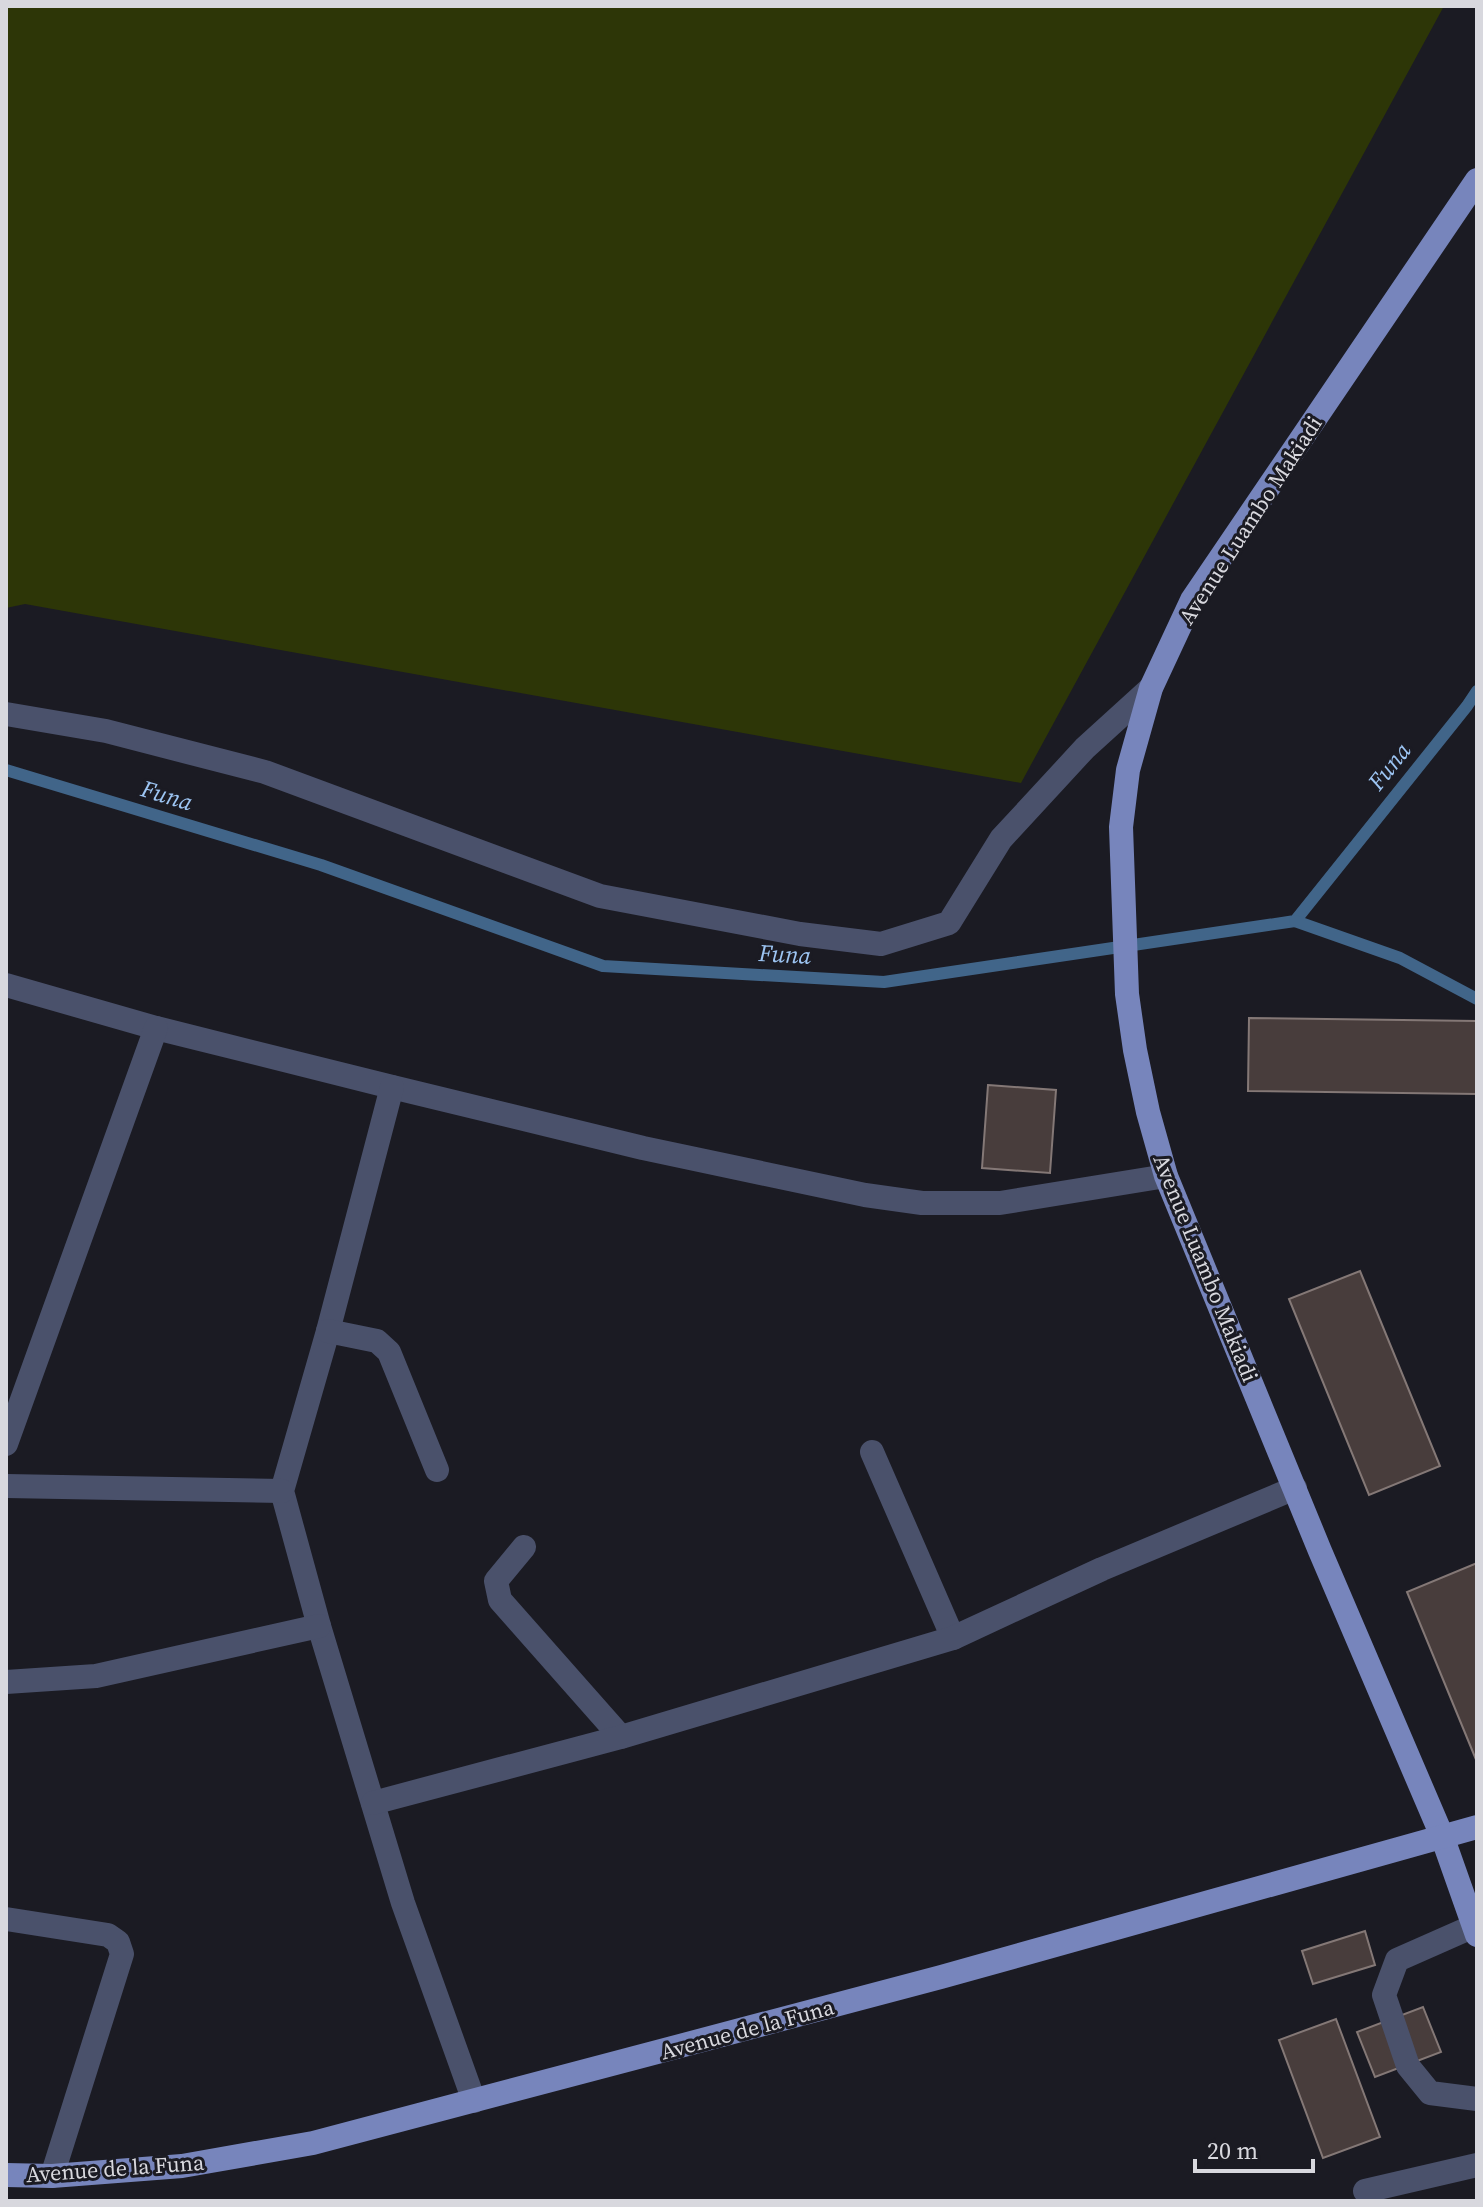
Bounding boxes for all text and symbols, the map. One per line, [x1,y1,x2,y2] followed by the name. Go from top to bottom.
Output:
[1171,410,1329,630] street label: Avenue Luambo Makiadi
[1359,735,1418,798] water label: Funa
[136,771,197,819] water label: Funa
[757,936,813,972] water label: Funa
[1147,1150,1265,1386] street label: Avenue Luambo Makiadi
[657,1991,838,2067] street label: Avenue de la Funa
[1195,2123,1313,2173] scale bar
[1207,2134,1258,2167] text: 20 m
[25,2147,206,2189] street label: Avenue de la Funa

